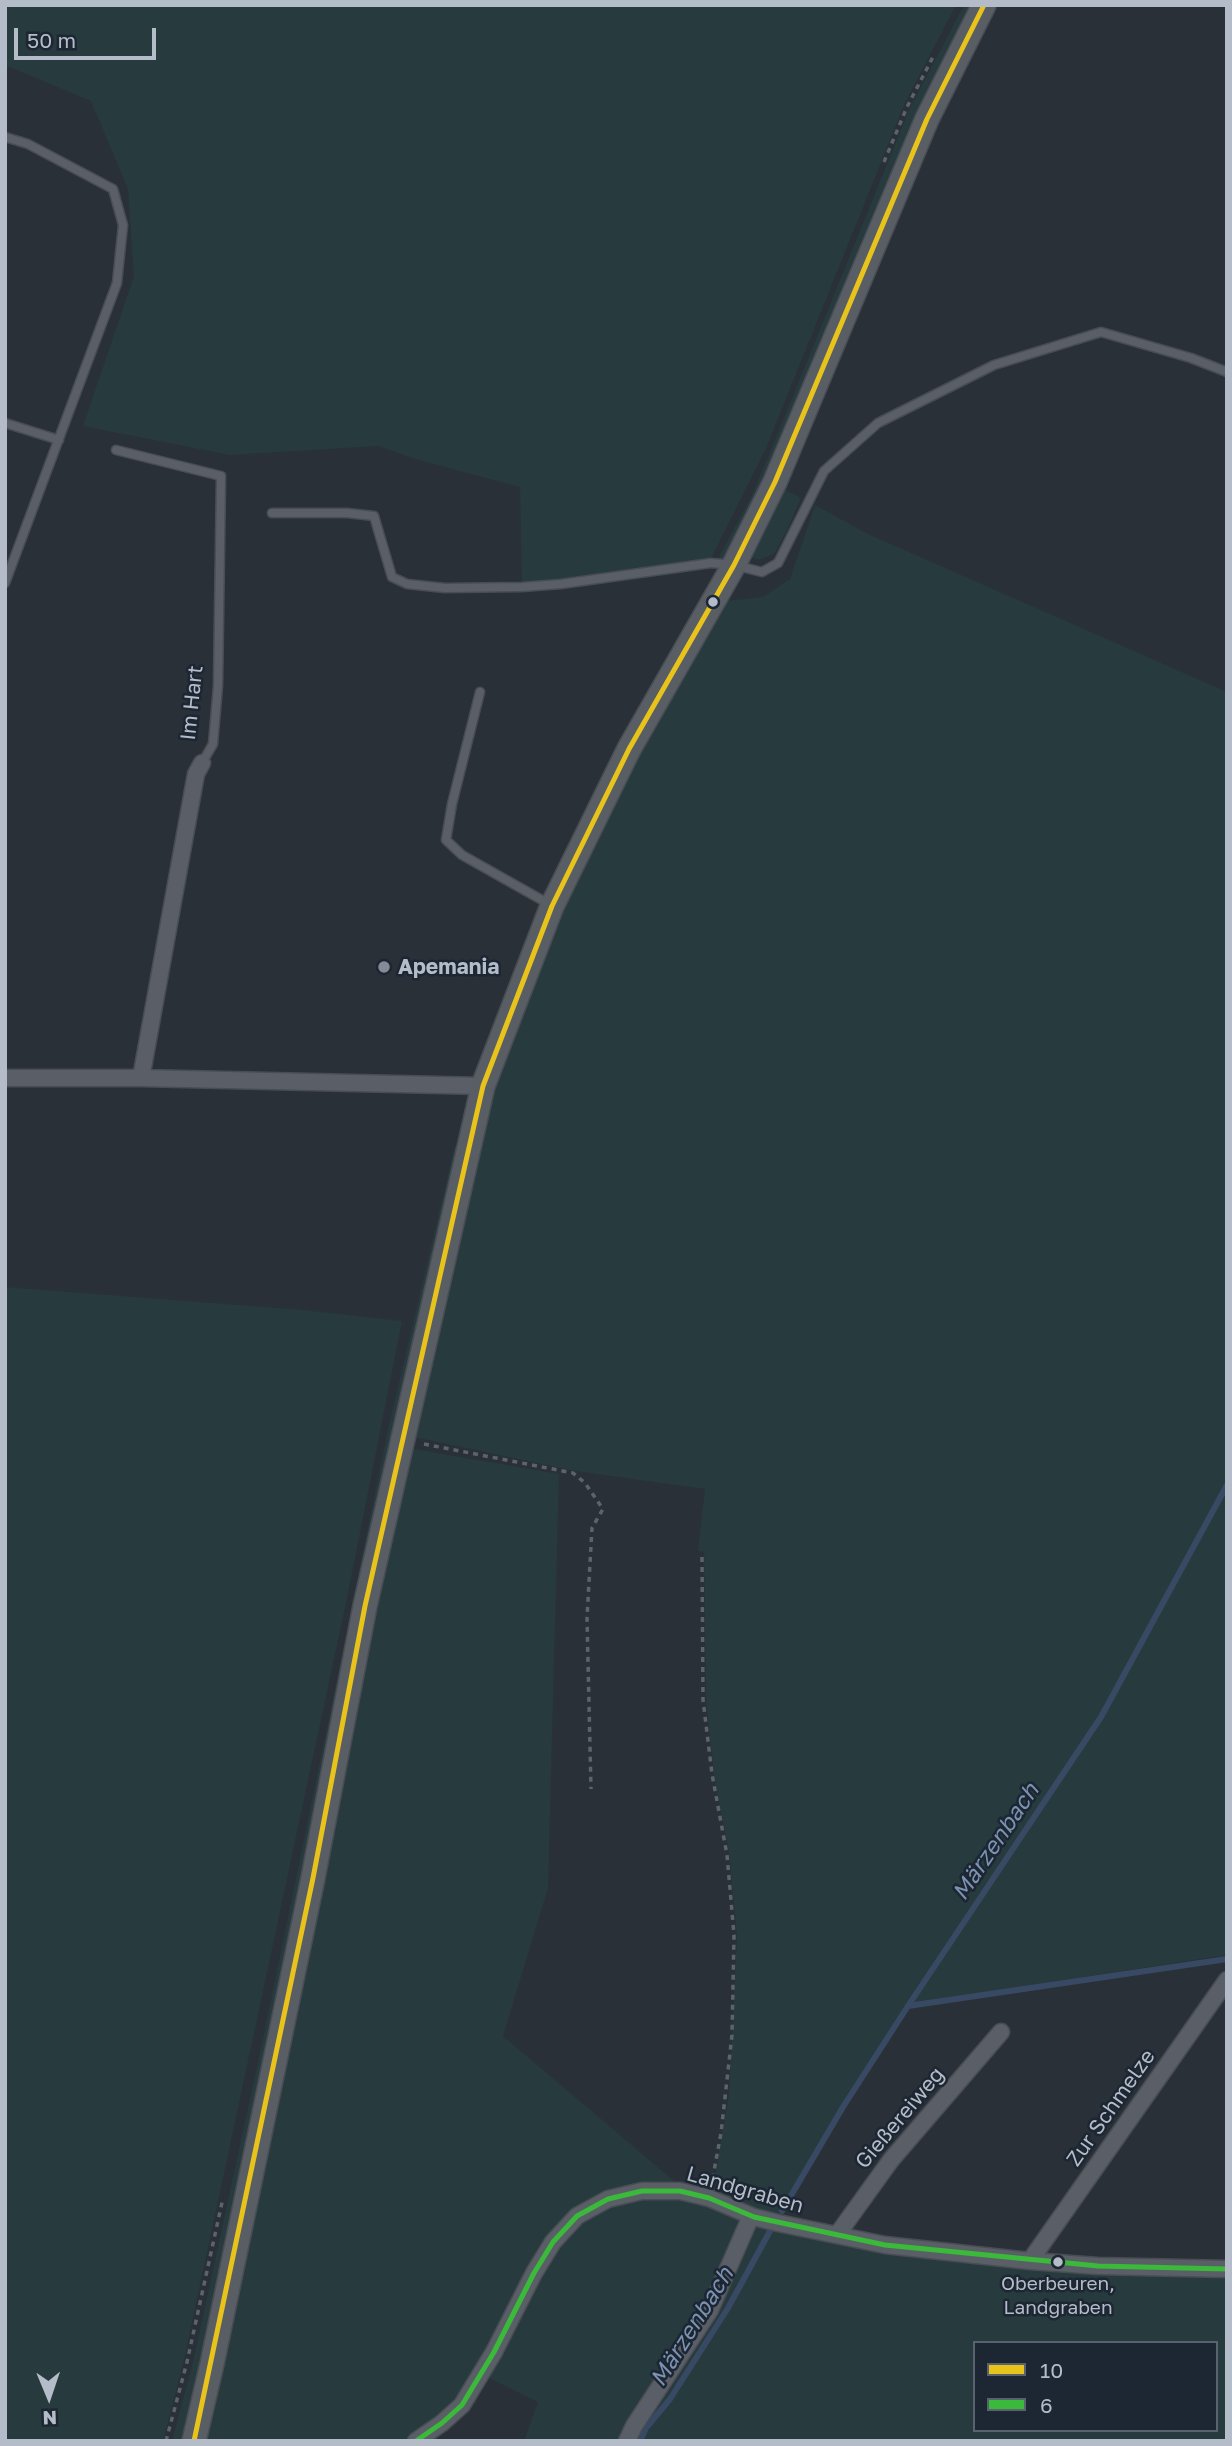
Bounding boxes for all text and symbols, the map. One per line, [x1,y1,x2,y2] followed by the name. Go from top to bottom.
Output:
[18,14,159,58] scale bar
[27,27,76,53] text: 50 m
[706,595,720,609] unlabelled marker
[176,664,208,742] street label: Im Hart
[398,954,499,980] place label: Apemania
[376,959,392,975] marker: Apemania
[947,1778,1045,1906] water label: Märzenbach
[1061,2045,1161,2171] street label: Zur Schmelze
[850,2062,950,2174] street label: Gießereiweg
[684,2161,806,2219] street label: Landgraben
[1051,2255,1065,2269] marker: Oberbeuren, Landgraben
[645,2262,739,2392] water label: Märzenbach
[1001,2273,1115,2317] place label: Oberbeuren, Landgraben
[973,2341,1218,2432] legend
[1040,2357,1063,2383] text: 10
[14,2362,84,2432] north arrow
[1040,2392,1053,2418] text: 6
[42,2407,57,2430] text: N

